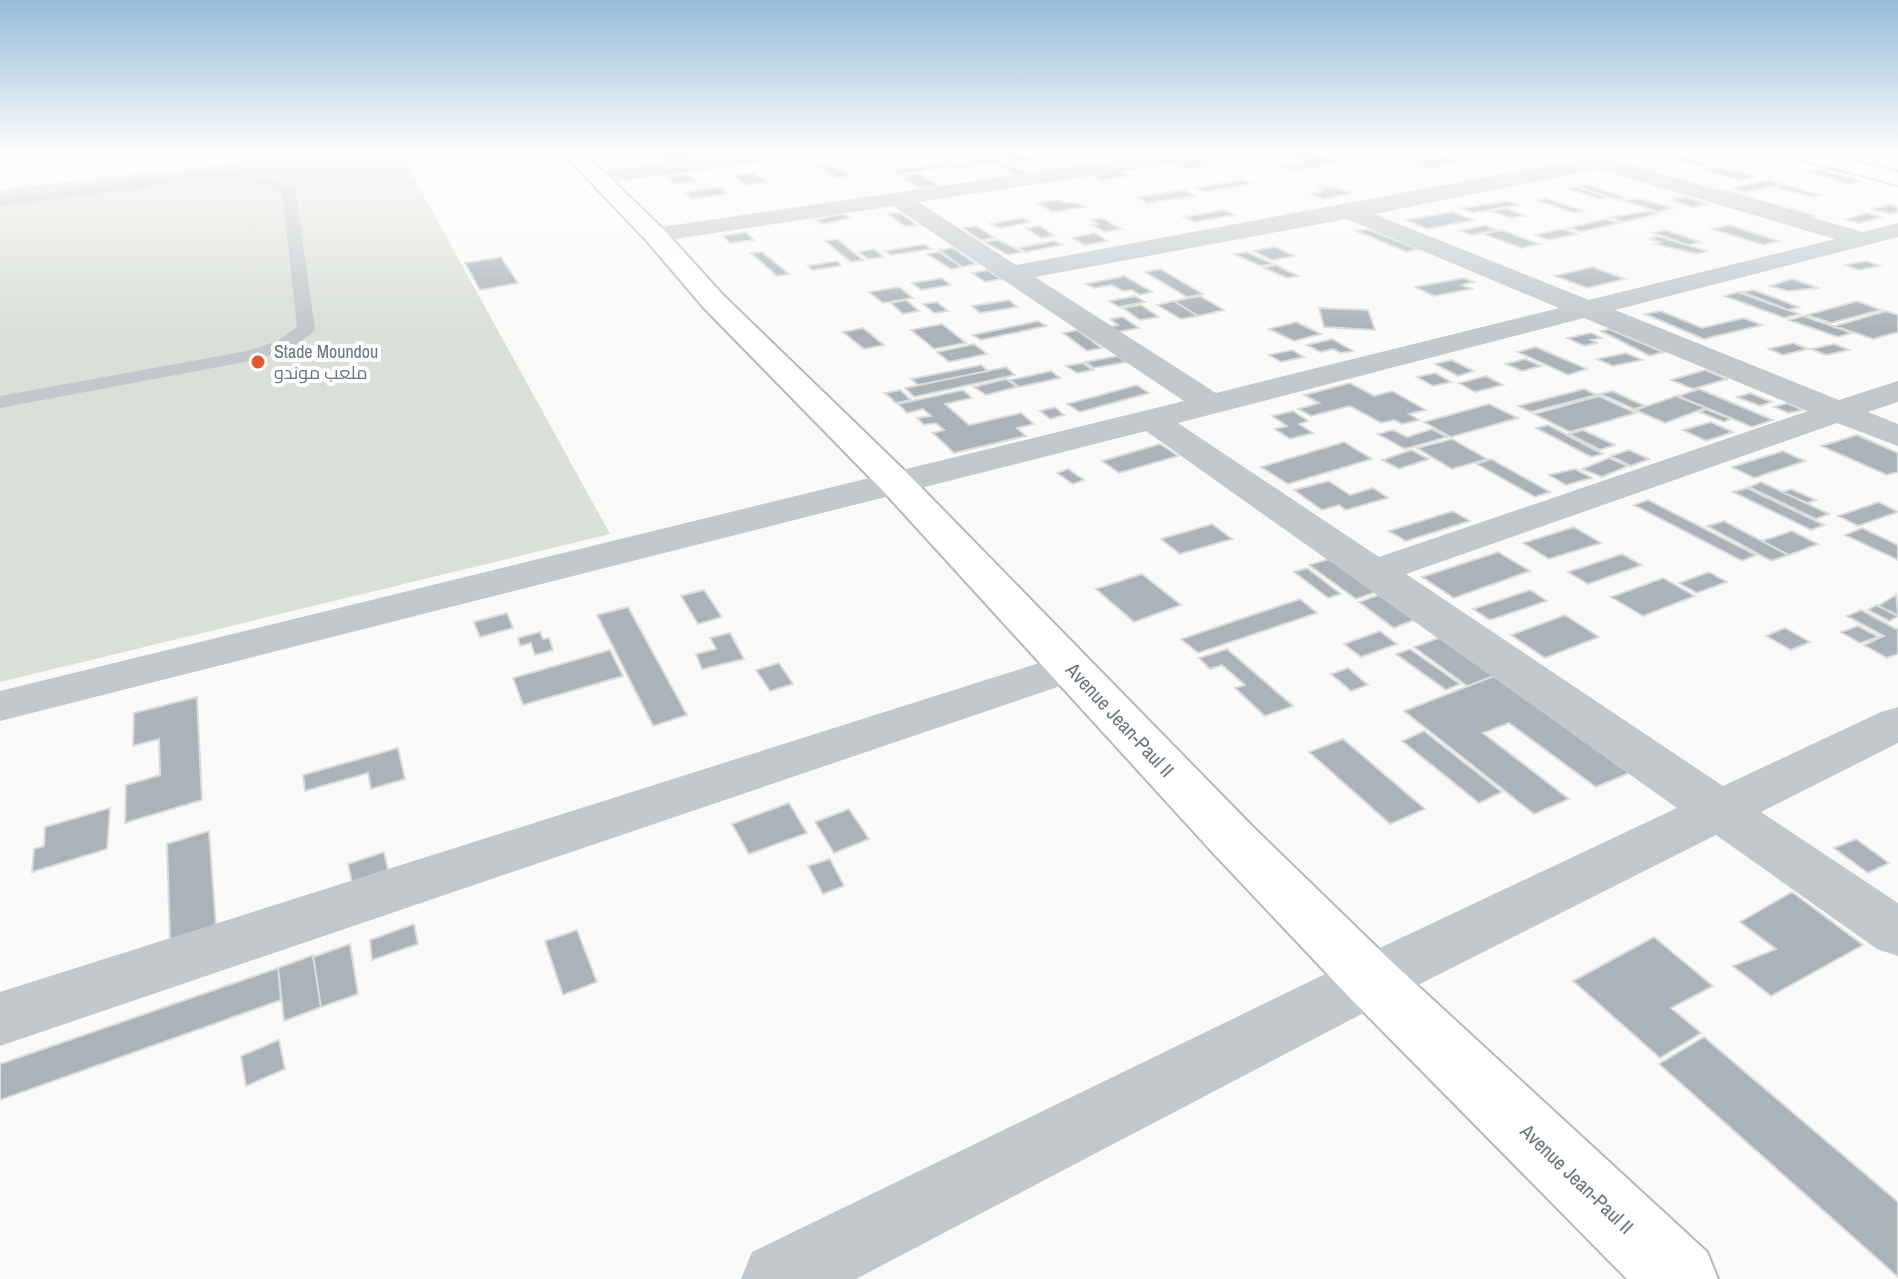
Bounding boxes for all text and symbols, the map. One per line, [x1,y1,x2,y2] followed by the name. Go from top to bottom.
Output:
[274,339,378,385] place label: Stade Moundou ملعب موندو
[249,353,267,371] marker: Stade Moundou ملعب موندو
[1060,656,1181,783] street label: Avenue Jean-Paul II
[1514,1117,1640,1240] street label: Avenue Jean-Paul II

